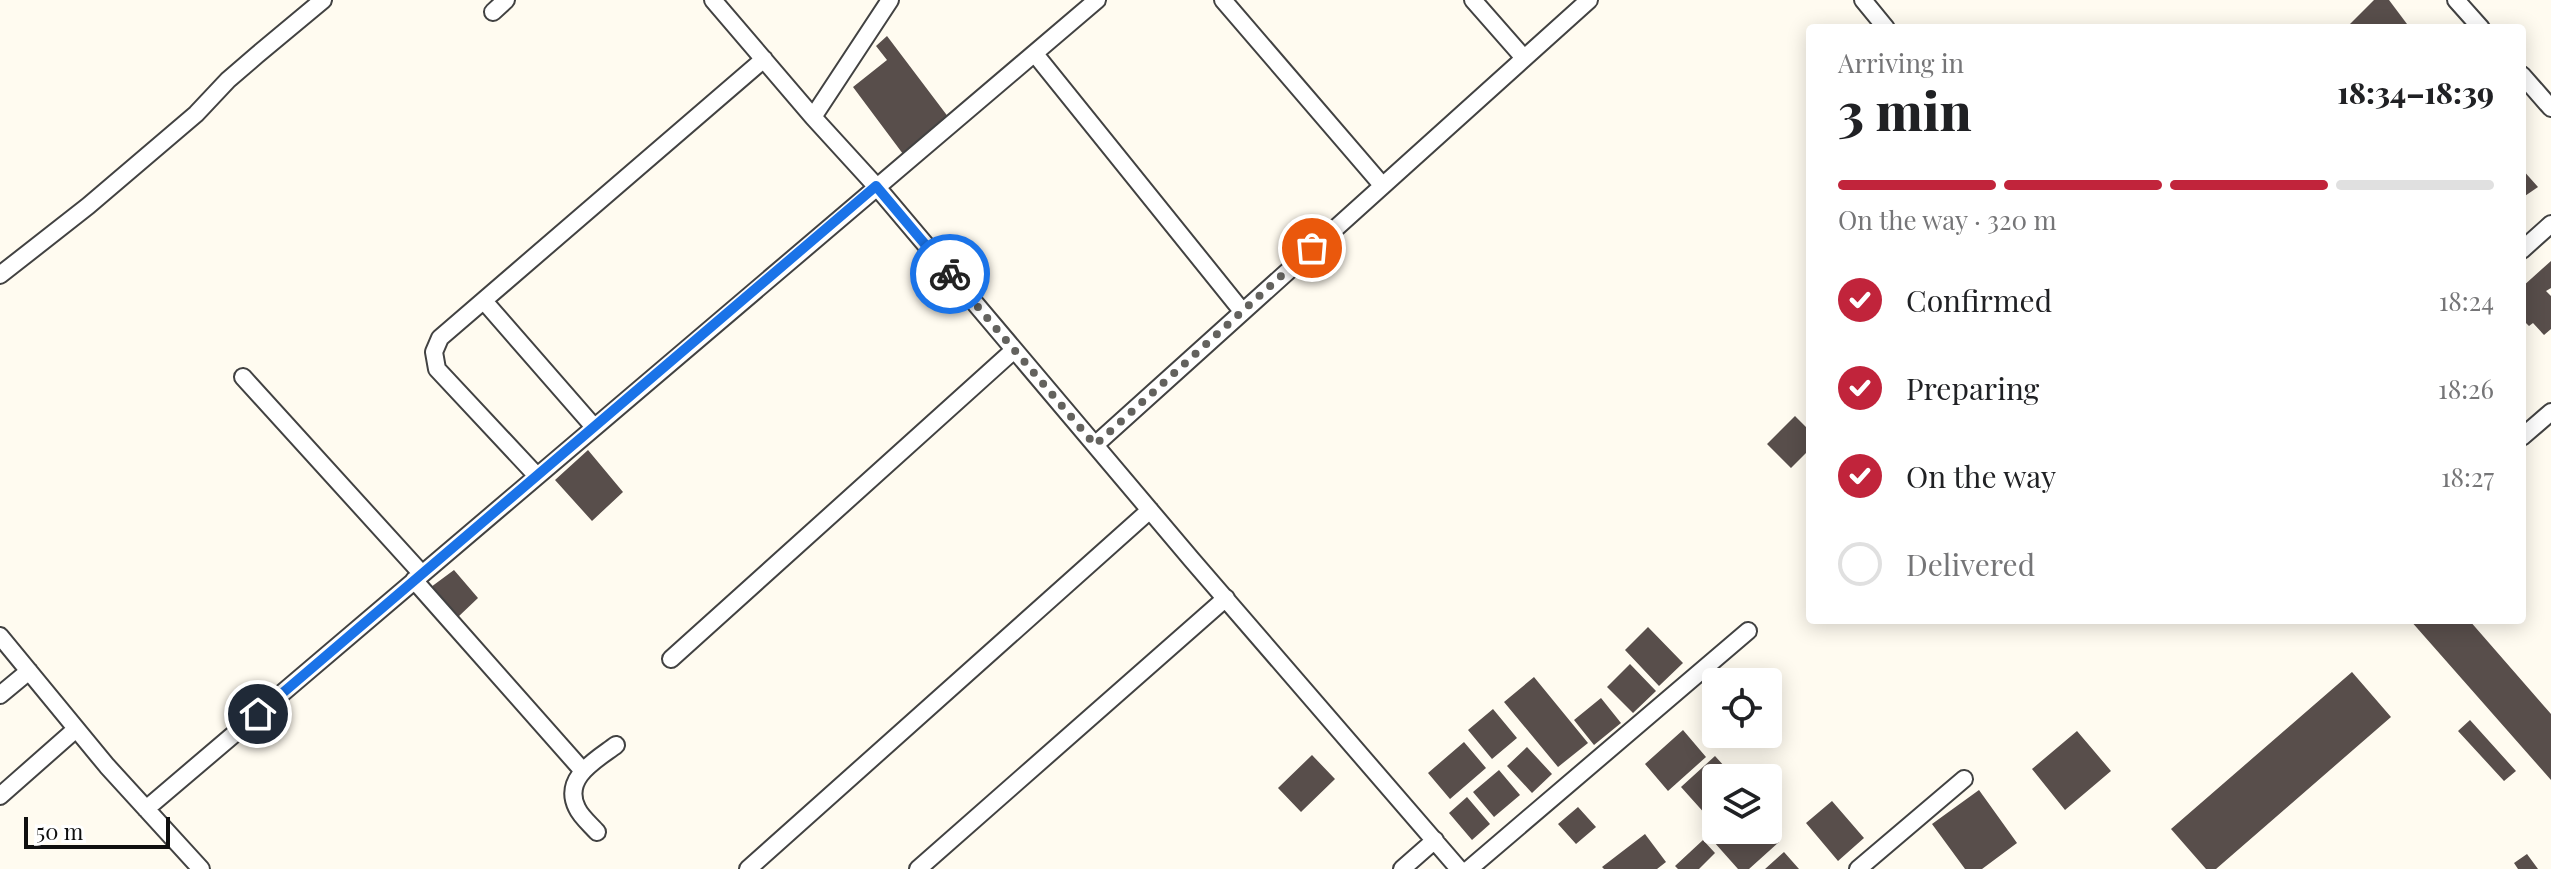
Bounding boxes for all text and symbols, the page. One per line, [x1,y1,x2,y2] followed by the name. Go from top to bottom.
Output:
[1838,45,1964,80] text: Arriving in
[2337,72,2494,112] text: 18:34–18:39
[1838,75,1972,144] text: 3 min
[1838,202,2057,237] text: On the way · 320 m
[1278,214,1346,282] pin
[1290,226,1334,270] icon: bag
[910,234,990,314] courier
[928,252,972,296] icon: bike
[1838,278,1882,322] icon: check
[1906,280,2052,320] text: Confirmed
[2439,283,2494,318] text: 18:24
[1838,366,1882,410] icon: check
[1906,368,2039,408] text: Preparing
[2438,371,2494,406] text: 18:26
[1838,454,1882,498] icon: check
[1906,456,2056,496] text: On the way
[2441,459,2494,494] text: 18:27
[1906,544,2035,584] text: Delivered
[1702,668,1782,844] map controls
[1702,668,1782,748] button: locate
[224,680,292,748] pin
[236,692,280,736] icon: home
[1702,764,1782,844] button: layers
[24,813,170,849] scale bar
[36,816,83,846] text: 50 m

